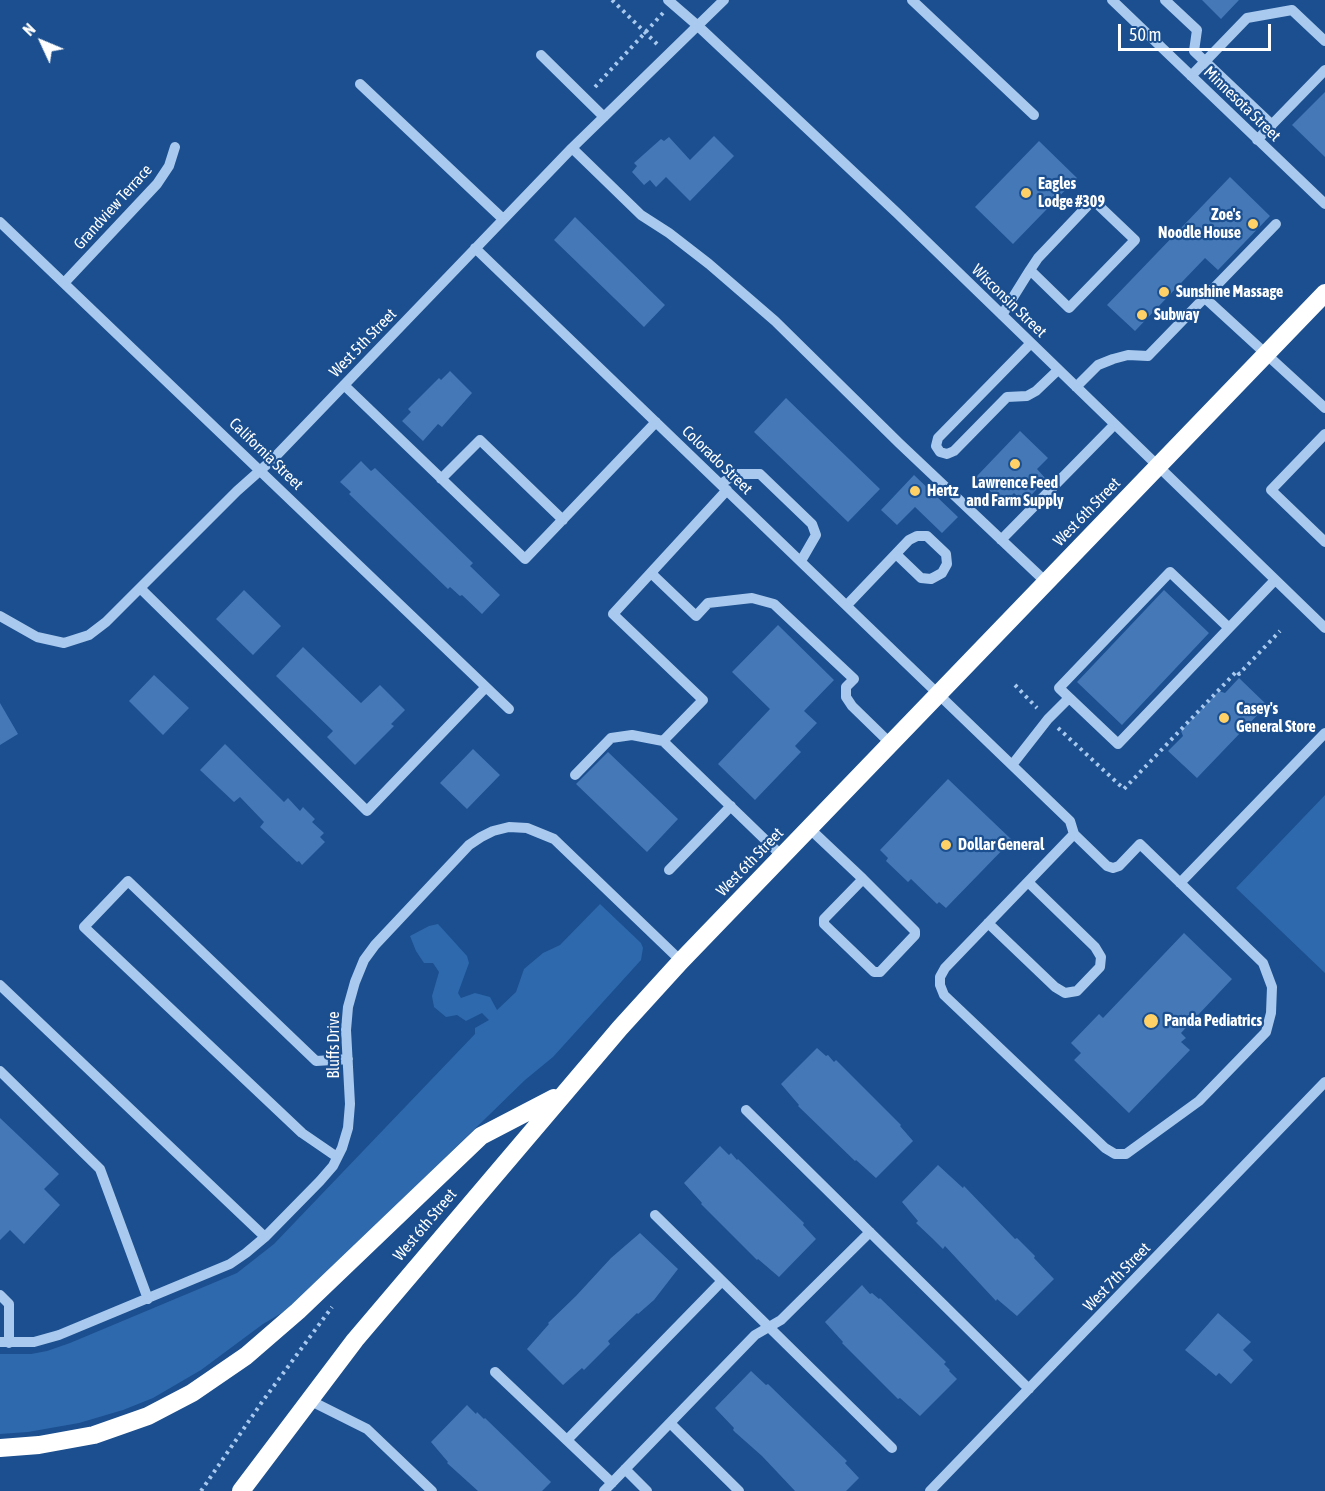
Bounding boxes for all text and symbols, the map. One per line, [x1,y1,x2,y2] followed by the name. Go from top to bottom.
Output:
[12,12,72,72] north arrow
[1121,12,1274,50] scale bar
[19,20,39,39] text: N
[1129,24,1161,45] text: 50 m
[1199,62,1285,146] street label: Minnesota Street
[70,161,156,253] street label: Grandview Terrace
[1038,174,1105,212] place label: Eagles Lodge #309
[1019,186,1033,200] marker: Eagles Lodge #309
[1158,205,1241,243] place label: Zoe's Noodle House
[1246,217,1260,231] marker: Zoe's Noodle House
[968,261,1050,341] street label: Wisconsin Street
[1176,282,1283,302] place label: Sunshine Massage
[1157,285,1171,299] marker: Sunshine Massage
[326,305,400,381] street label: West 5th Street
[1154,305,1199,325] place label: Subway
[1135,308,1149,322] marker: Subway
[225,414,307,494] street label: California Street
[678,422,756,498] street label: Colorado Street
[1008,457,1022,471] marker: Lawrence Feed and Farm Supply
[966,473,1064,511] place label: Lawrence Feed and Farm Supply
[1050,474,1124,550] street label: West 6th Street
[927,481,958,501] place label: Hertz
[908,484,922,498] marker: Hertz
[1236,699,1316,737] place label: Casey's General Store
[1217,711,1231,725] marker: Casey's General Store
[713,824,787,900] street label: West 6th Street
[958,835,1044,855] place label: Dollar General
[939,838,953,852] marker: Dollar General
[324,1011,344,1079] street label: Bluffs Drive
[1164,1011,1262,1031] place label: Panda Pediatrics
[1142,1012,1160,1030] marker: Panda Pediatrics
[389,1185,461,1265] street label: West 6th Street
[1080,1239,1154,1315] street label: West 7th Street

